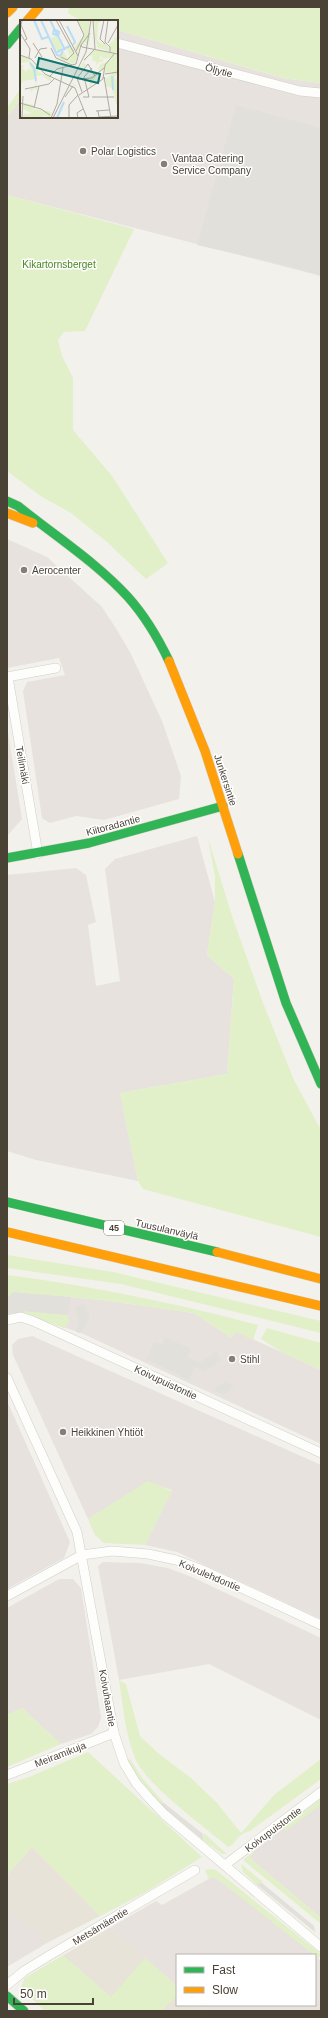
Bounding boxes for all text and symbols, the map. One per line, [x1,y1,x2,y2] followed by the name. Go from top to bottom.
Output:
[20,20,118,118] inset map
[204,62,234,80] street label: Öljytie
[78,146,88,156] marker: Polar Logistics
[91,146,156,157] place label: Polar Logistics
[172,153,251,176] place label: Vantaa Catering Service Company
[159,159,169,169] marker: Vantaa Catering Service Company
[22,259,96,270] park label: Kikartornsberget
[19,565,29,575] marker: Aerocenter
[32,565,82,576] place label: Aerocenter
[14,745,31,785] street label: Teilimäki
[212,753,239,808] street label: Junkersintie
[85,813,142,838] street label: Kiitoradantie
[134,1217,200,1242] street label: Tuusulanväylä
[104,1221,124,1235] road number: 45
[227,1354,237,1364] marker: Stihl
[240,1354,259,1365] place label: Stihl
[133,1363,199,1402] street label: Koivupuistontie
[58,1427,68,1437] marker: Heikkinen Yhtiöt
[71,1427,143,1438] place label: Heikkinen Yhtiöt
[177,1558,243,1594] street label: Koivulehdontie
[97,1669,118,1728] street label: Koivuhaantie
[33,1740,88,1769] street label: Meiramikuja
[243,1804,304,1854] street label: Koivupuistontie
[71,1905,130,1947] street label: Metsämäentie
[176,1954,316,2006] legend
[212,1963,236,1977] text: Fast
[14,1980,93,2006] scale bar
[212,1983,238,1997] text: Slow
[20,1987,47,2001] text: 50 m

